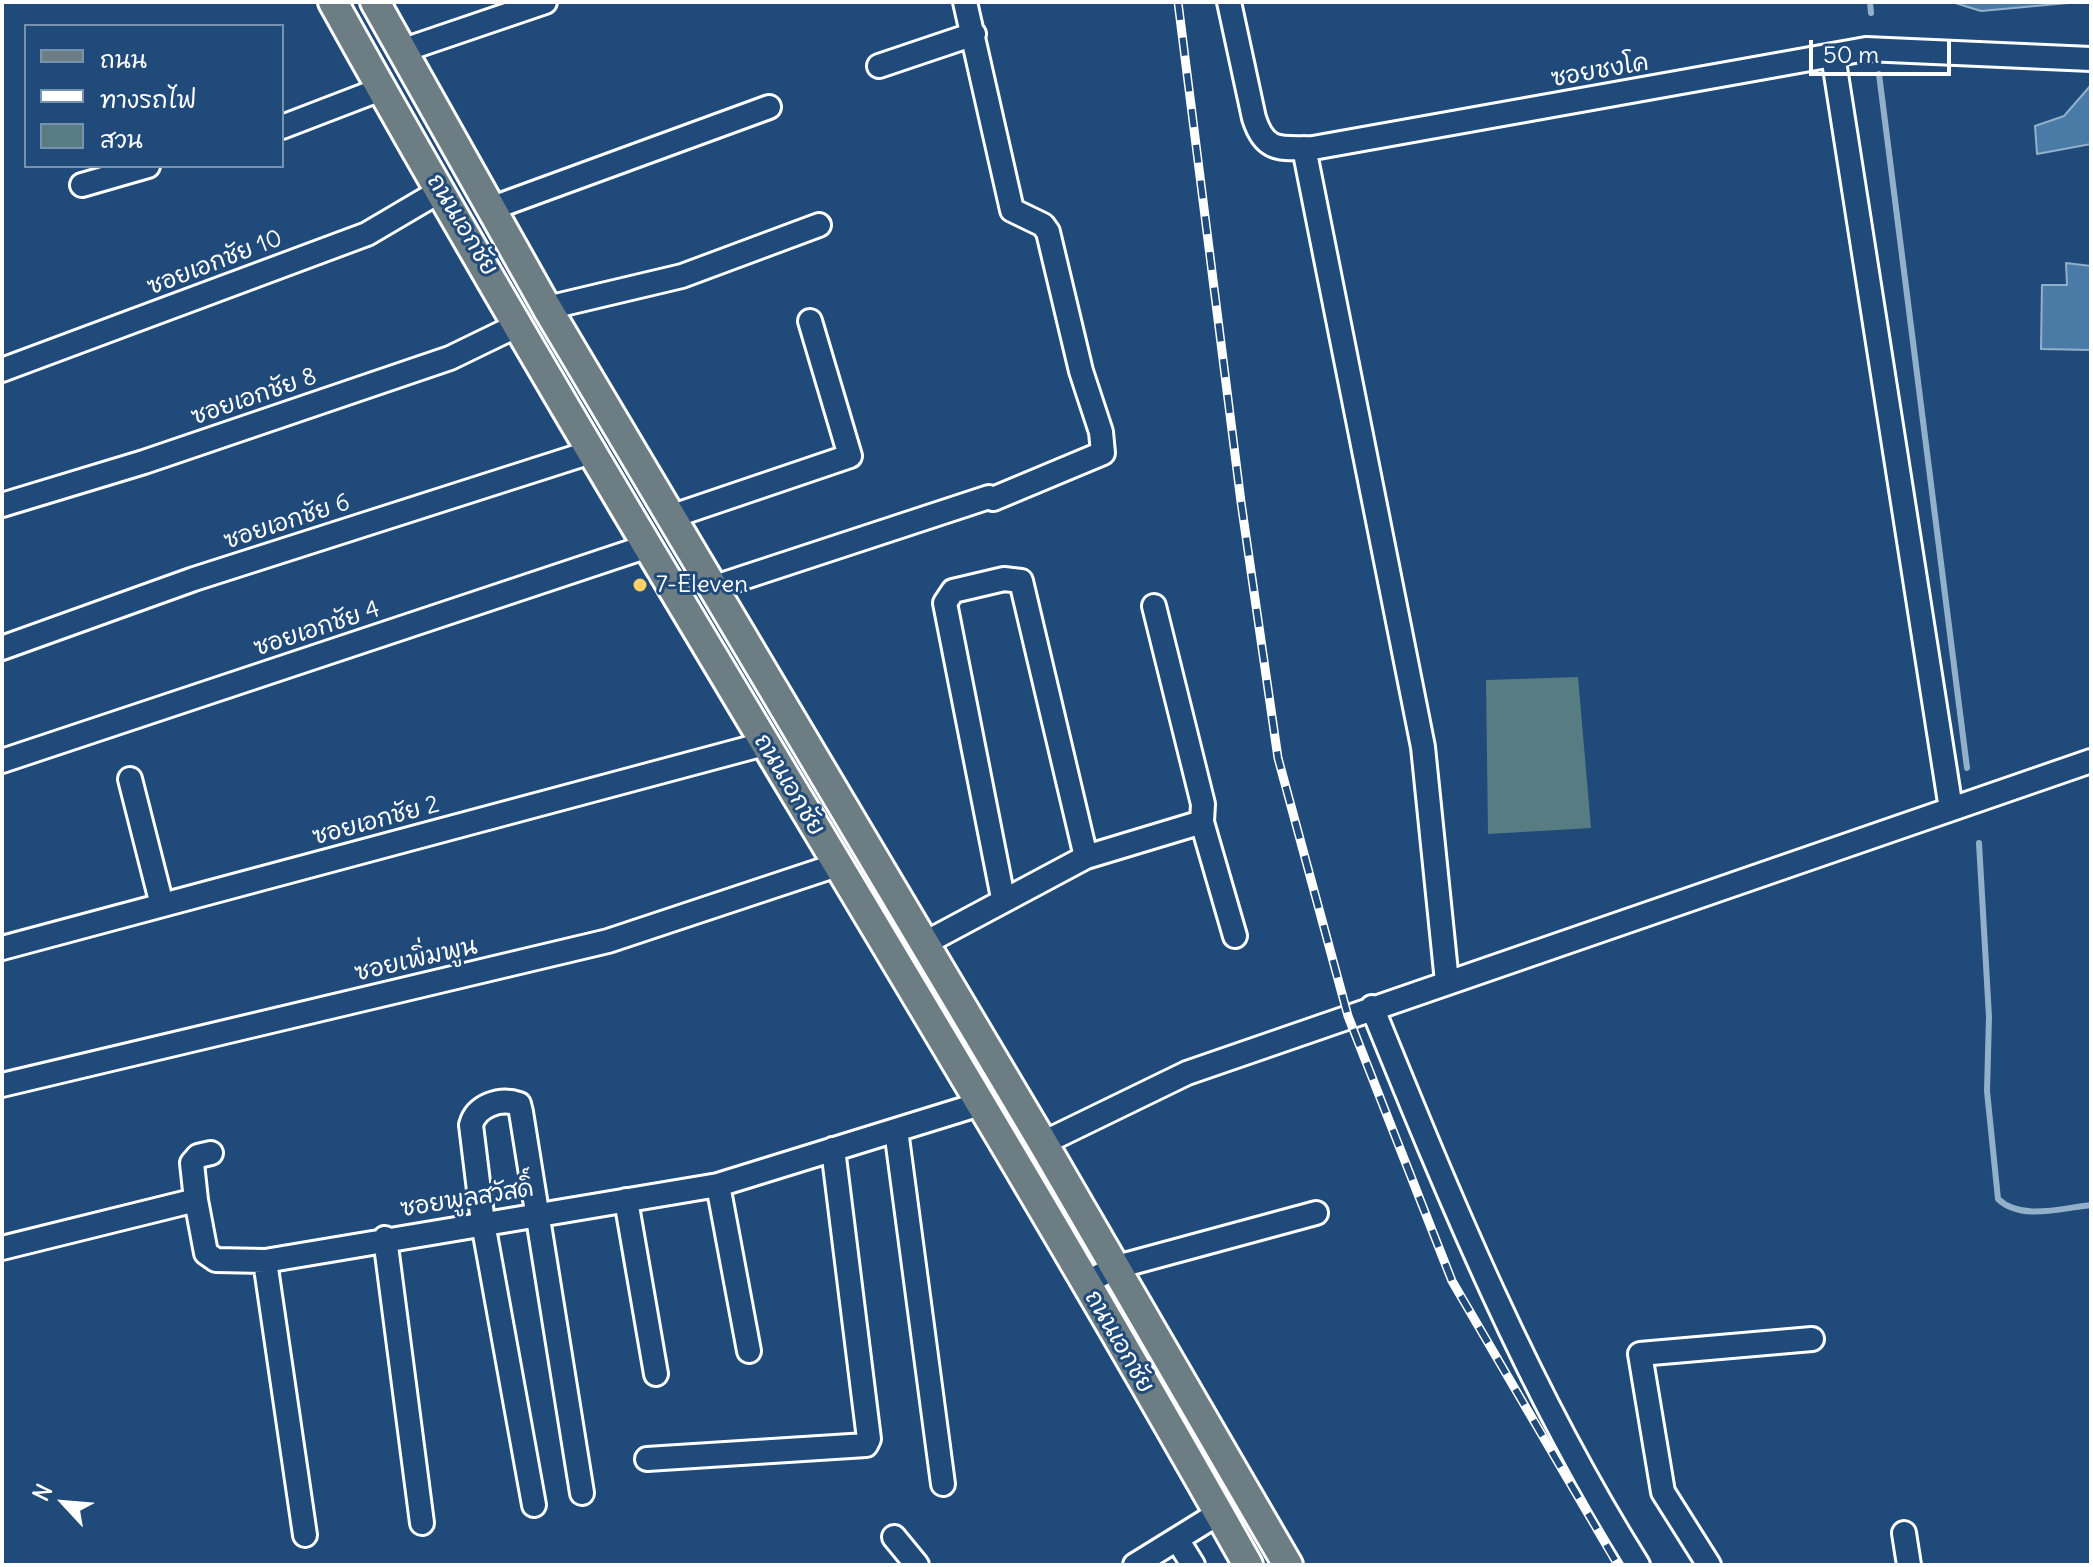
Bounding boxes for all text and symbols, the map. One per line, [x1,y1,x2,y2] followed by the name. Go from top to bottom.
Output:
[24,24,284,168] legend
[1813,24,1955,74] scale bar
[1823,39,1879,69] text: 50 m
[100,44,147,74] text: ถนน
[1549,48,1651,94] street label: ซอยชงโค
[100,84,197,114] text: ทางรถไฟ
[100,124,143,154] text: สวน
[420,169,504,281] street label: ถนนเอกชัย
[143,224,287,302] street label: ซอยเอกชัย 10
[188,362,320,432] street label: ซอยเอกชัย 8
[220,488,354,556] street label: ซอยเอกชัย 6
[656,571,748,599] place label: 7-Eleven
[631,576,649,594] marker: 7-Eleven
[250,595,384,663] street label: ซอยเอกชัย 4
[747,729,831,841] street label: ถนนเอกชัย
[309,790,443,852] street label: ซอยเอกชัย 2
[352,932,480,988] street label: ซอยเพิ่มพูน
[398,1174,536,1224] street label: ซอยพูลสวัสดิ์
[1078,1285,1160,1399] street label: ถนนเอกชัย
[24,1463,104,1543] north arrow
[27,1480,58,1505] text: N

